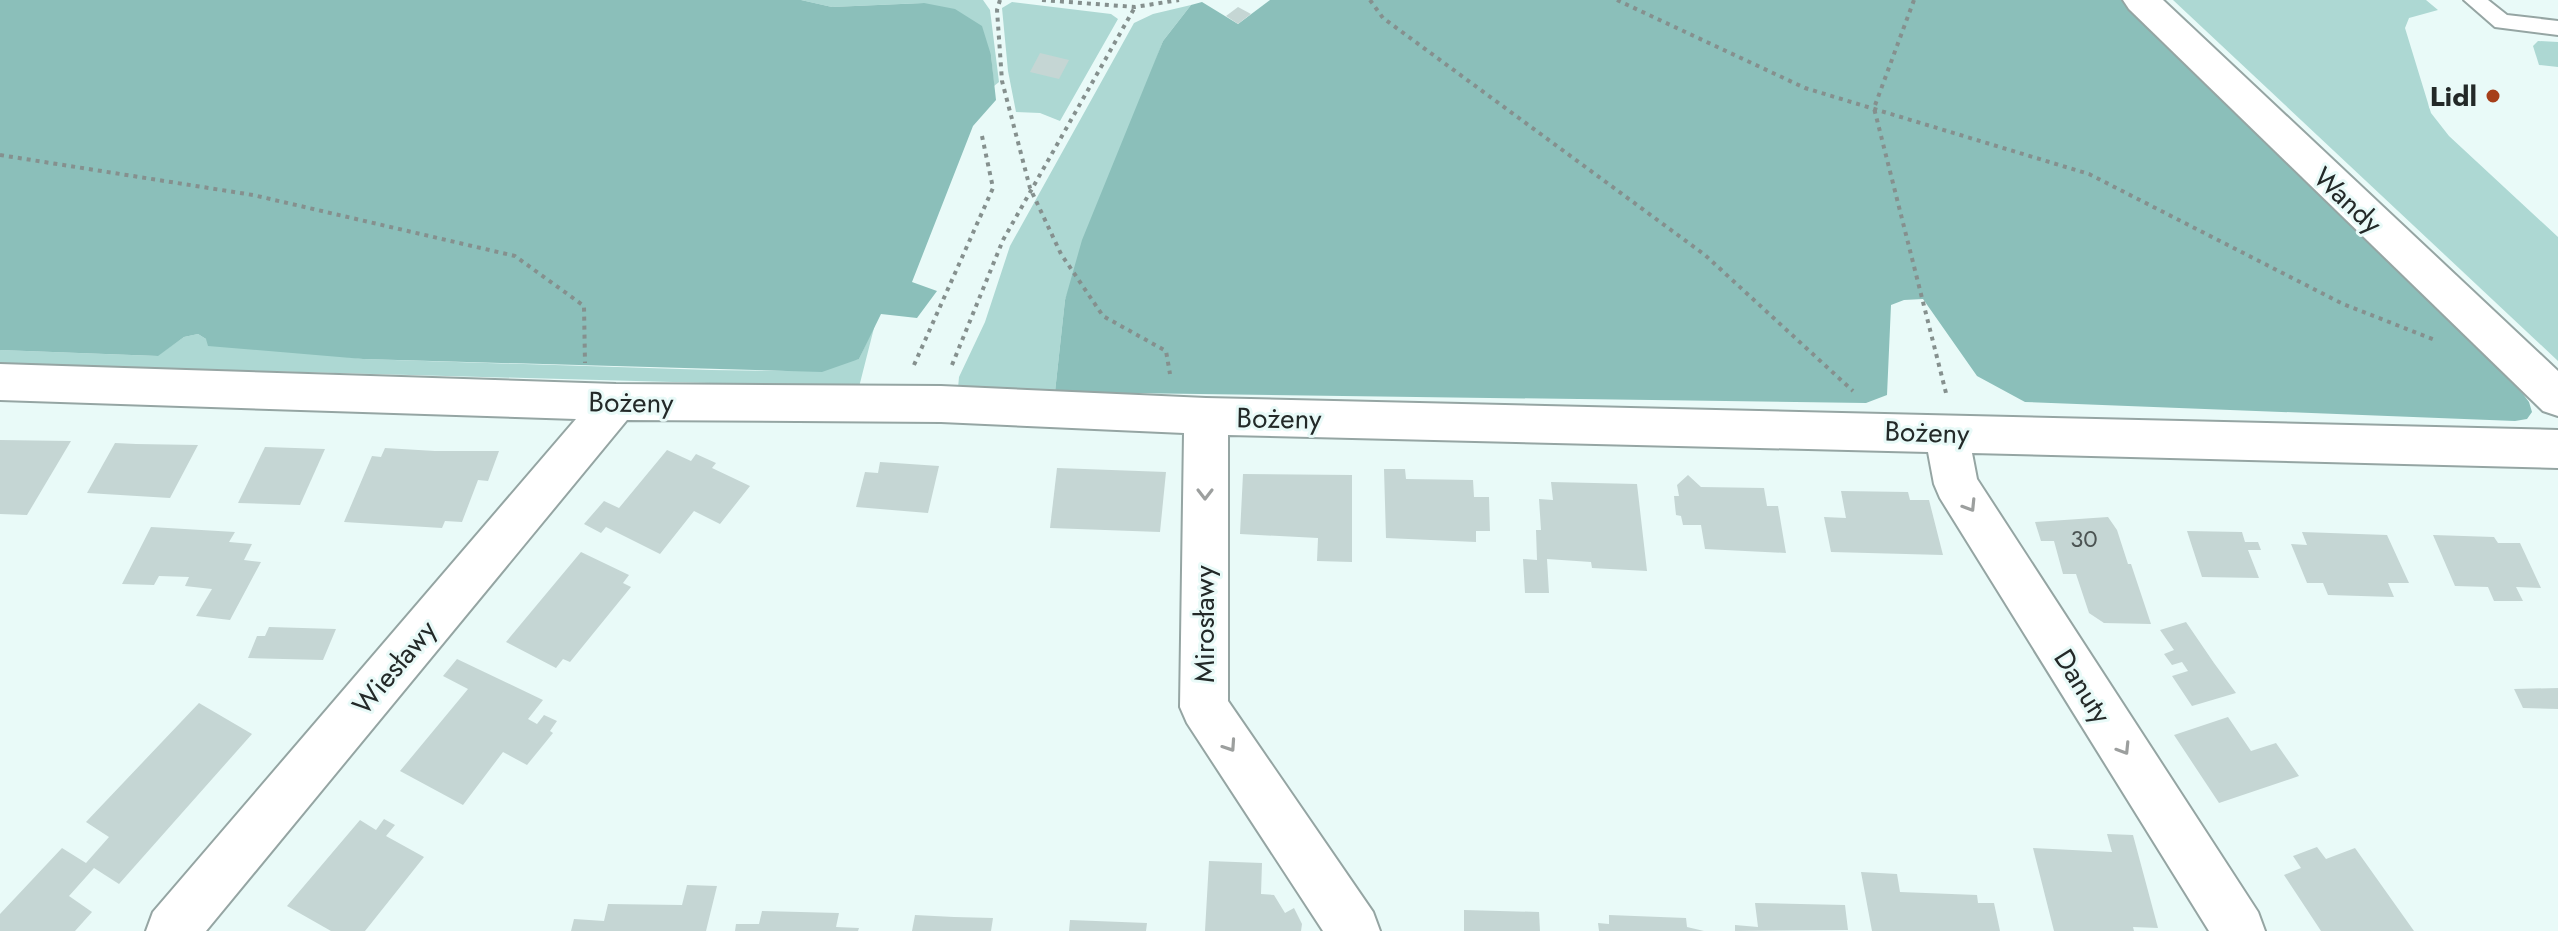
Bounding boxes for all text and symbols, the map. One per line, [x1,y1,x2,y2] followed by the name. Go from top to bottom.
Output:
[2430,76,2477,117] place label: Lidl
[2484,87,2502,105] marker: Lidl
[2304,158,2392,244] street label: Wandy
[588,381,675,424] street label: Bożeny
[1236,397,1323,440] street label: Bożeny
[1884,411,1971,454] street label: Bożeny
[1196,488,1214,501] one-way arrow
[1961,497,1976,512] one-way arrow
[2070,521,2098,556] house number: 30
[1184,564,1225,683] street label: Mirosławy
[342,610,447,724] street label: Wiesławy
[2044,641,2122,732] street label: Danuty
[1220,737,1235,752] one-way arrow
[2114,741,2129,755] one-way arrow

